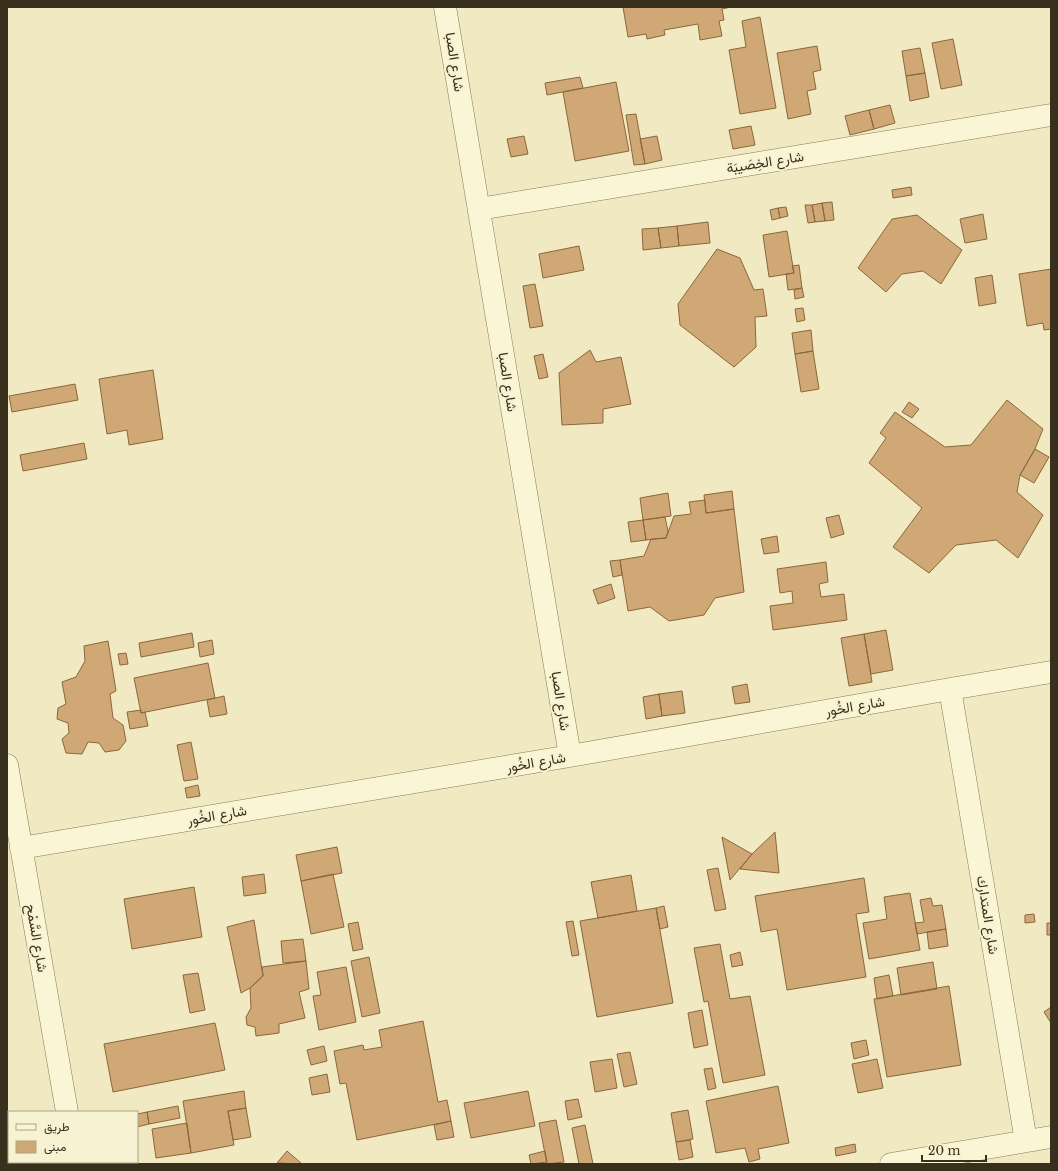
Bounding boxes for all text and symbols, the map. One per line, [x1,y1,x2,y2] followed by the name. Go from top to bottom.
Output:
[439,31,469,93] street label: شارع الصبا
[725,147,805,179] street label: شارع الخِصَيبَة
[492,351,522,413] street label: شارع الصبا
[545,670,575,732] street label: شارع الصبا
[823,692,886,722] street label: شارع الخُور
[504,748,567,778] street label: شارع الخُور
[185,801,248,831] street label: شارع الخُور
[971,874,1003,956] street label: شارع المتدارك
[20,902,52,974] street label: شارع السَّمْح
[8,1111,138,1163] legend
[44,1119,70,1135] text: طريق
[922,1137,986,1163] scale bar
[44,1139,66,1155] text: مبنى
[928,1143,960,1158] text: 20 m

